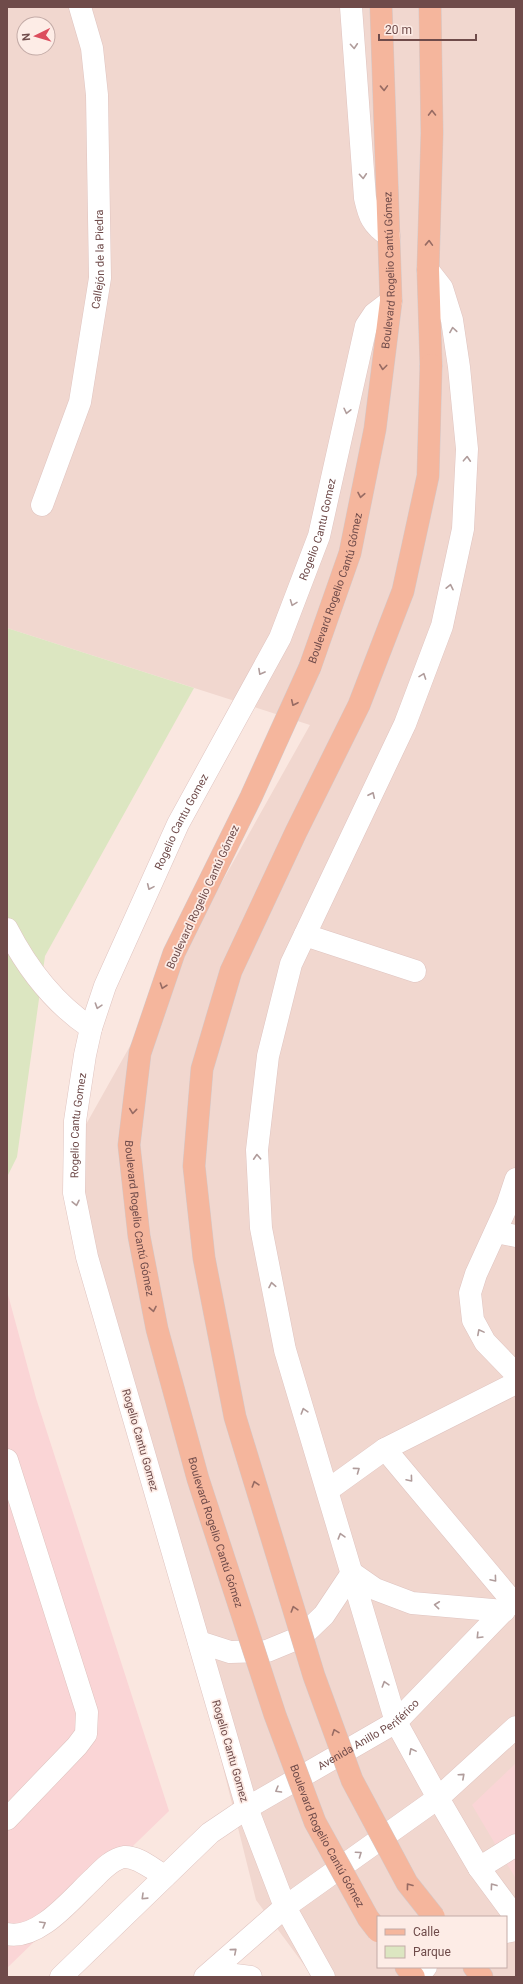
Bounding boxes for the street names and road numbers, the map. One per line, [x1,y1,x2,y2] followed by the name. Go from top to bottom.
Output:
[379,191,398,349] street label: Boulevard Rogelio Cantú Gómez
[89,210,107,310] street label: Callejón de la Piedra
[296,476,338,582] street label: Rogelio Cantu Gomez
[305,511,365,665] street label: Boulevard Rogelio Cantú Gómez
[152,771,211,872] street label: Rogelio Cantu Gomez
[164,823,242,971] street label: Boulevard Rogelio Cantú Gómez
[68,1071,89,1178] street label: Rogelio Cantu Gomez
[122,1140,157,1298] street label: Boulevard Rogelio Cantú Gómez
[119,1387,161,1493] street label: Rogelio Cantu Gomez
[186,1456,246,1610] street label: Boulevard Rogelio Cantú Gómez
[315,1696,421,1772] street label: Avenida Anillo Periférico
[209,1698,251,1804] street label: Rogelio Cantu Gomez
[288,1763,368,1910] street label: Boulevard Rogelio Cantú Gómez

